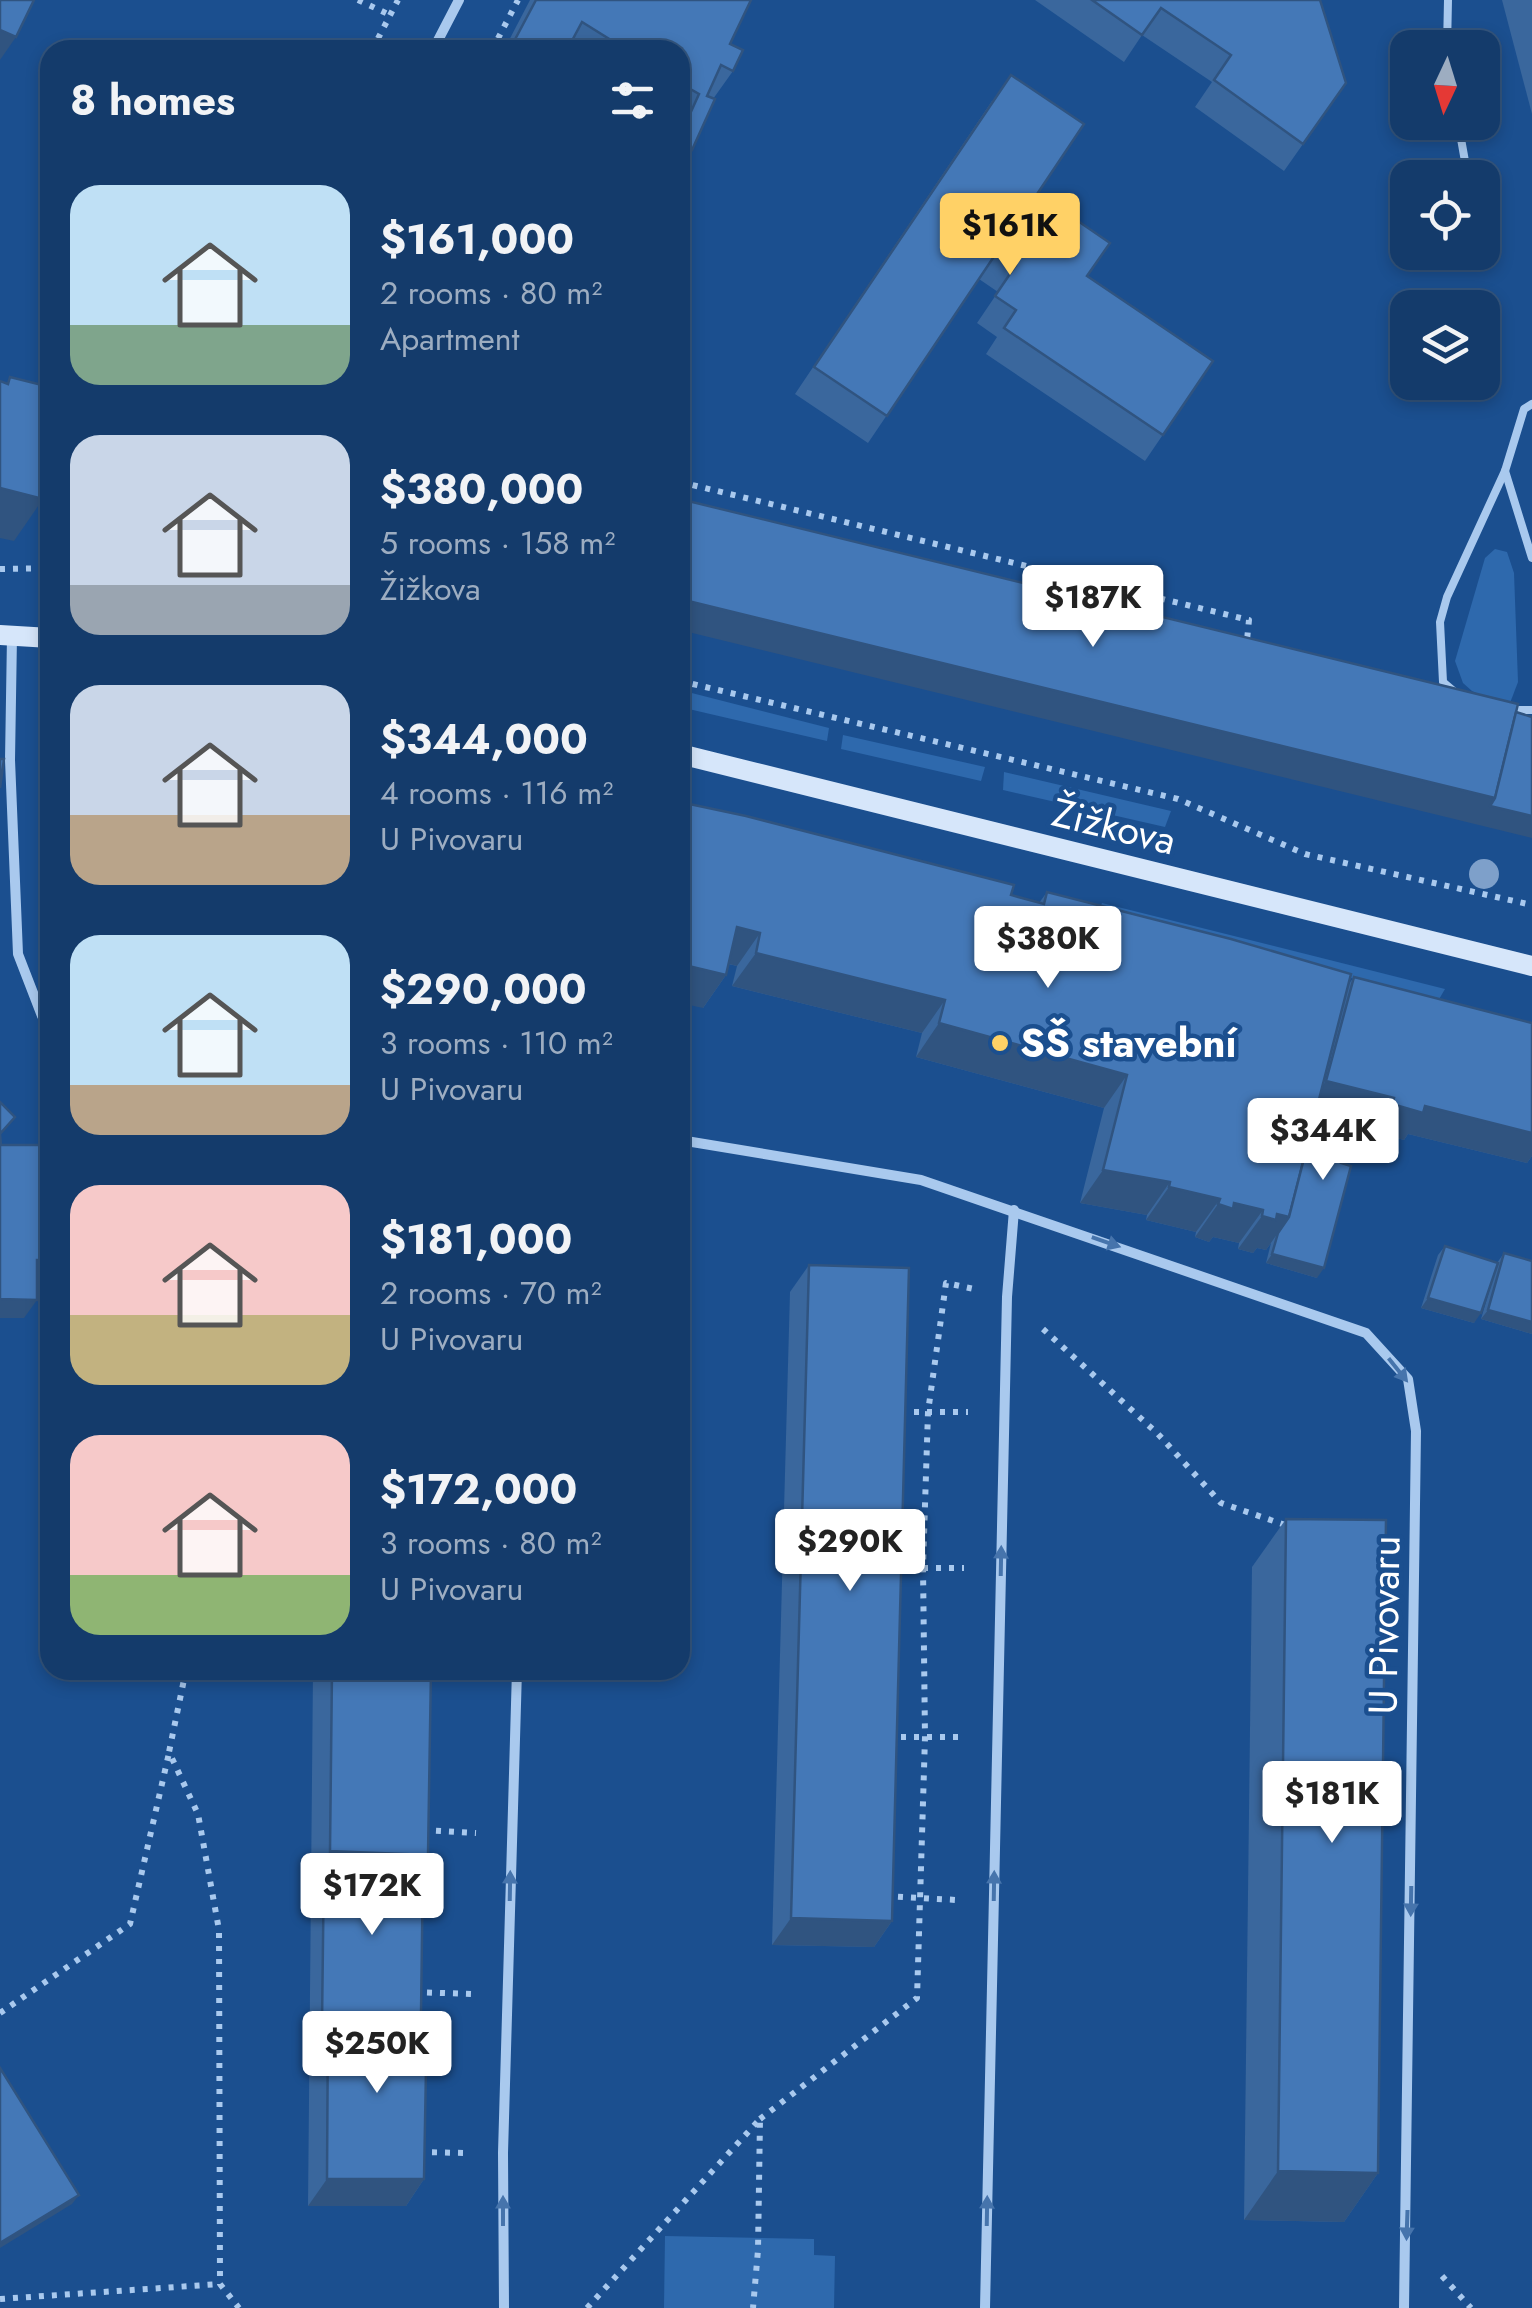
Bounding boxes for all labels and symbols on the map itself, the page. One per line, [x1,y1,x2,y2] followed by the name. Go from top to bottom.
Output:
[1390,30,1500,140] north arrow
[940,193,1080,278] pin: $161K
[1023,565,1163,650] pin: $187K
[1046,783,1182,869] street label: Žižkova
[978,906,1118,991] pin: $380K
[1020,1014,1238,1072] place label: SŠ stavební
[989,1032,1011,1054] marker: SŠ stavební
[1253,1098,1393,1183] pin: $344K
[1091,1235,1121,1250] one-way arrow
[1388,1357,1409,1383] one-way arrow
[780,1509,920,1594] pin: $290K
[1353,1535,1415,1715] street label: U Pivovaru
[993,1544,1009,1576] one-way arrow
[1262,1761,1402,1846] pin: $181K
[302,1853,442,1938] pin: $172K
[503,1869,519,1901] one-way arrow
[986,1869,1002,1901] one-way arrow
[1403,1885,1419,1917] one-way arrow
[307,2011,447,2096] pin: $250K
[495,2194,511,2226] one-way arrow
[979,2194,995,2226] one-way arrow
[1398,2210,1414,2242] one-way arrow

